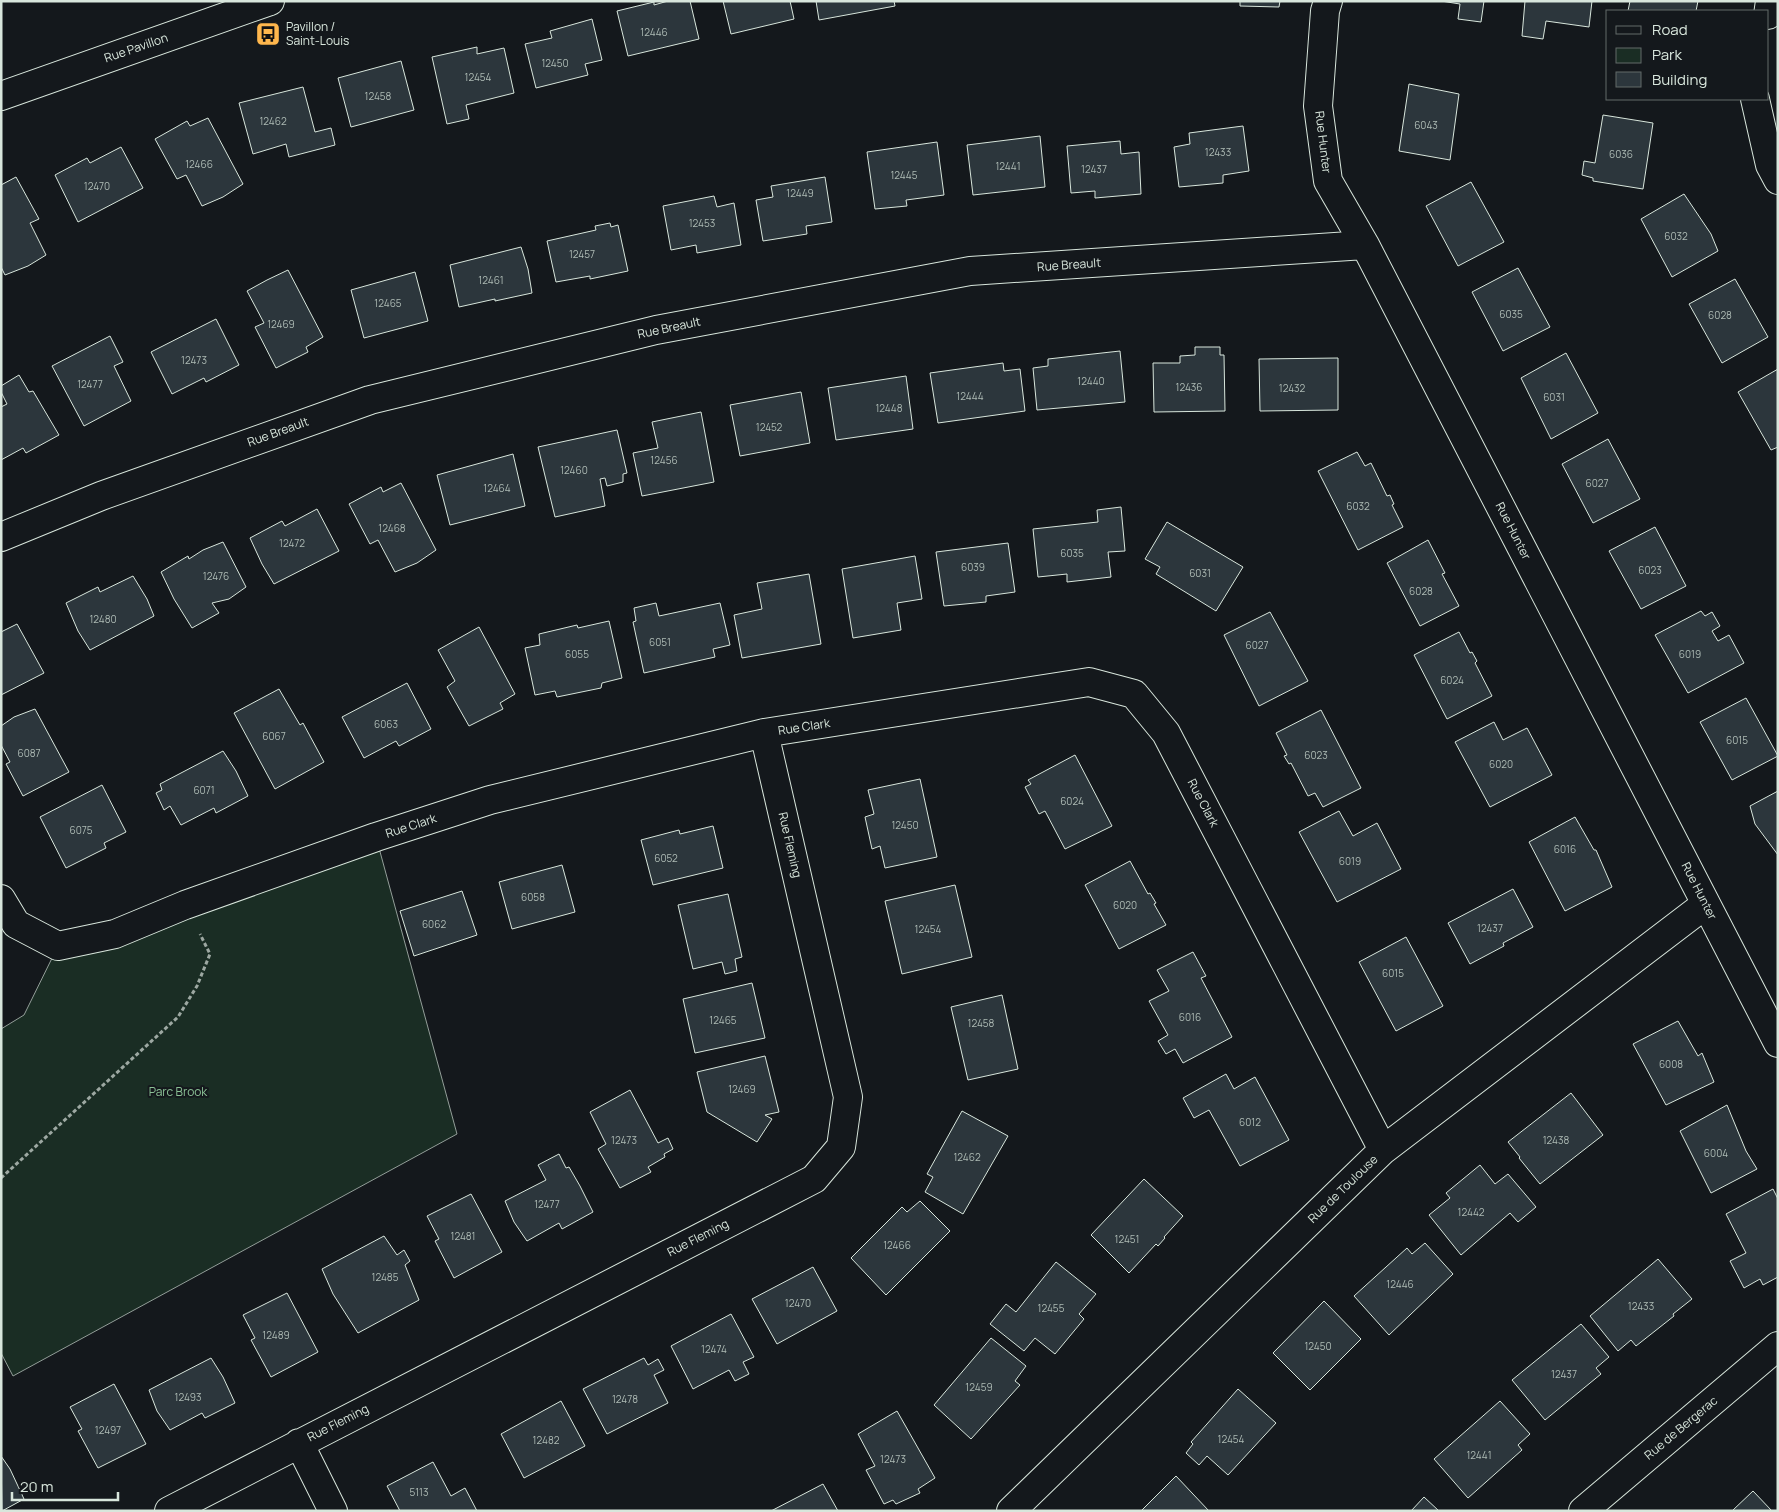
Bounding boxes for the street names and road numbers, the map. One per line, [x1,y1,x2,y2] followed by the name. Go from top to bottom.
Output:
[102,29,170,66] street label: Rue Pavillon
[1311,110,1336,175] street label: Rue Hunter
[1036,254,1102,275] street label: Rue Breault
[636,313,702,342] street label: Rue Breault
[245,413,311,450] street label: Rue Breault
[1492,499,1536,563] street label: Rue Hunter
[777,714,832,739] street label: Rue Clark
[1184,776,1224,831] street label: Rue Clark
[383,809,439,842] street label: Rue Clark
[775,810,806,879] street label: Rue Fleming
[1678,859,1722,923] street label: Rue Hunter
[1304,1151,1381,1227] street label: Rue de Toulouse
[664,1215,731,1260] street label: Rue Fleming
[1641,1392,1721,1463] street label: Rue de Bergerac
[304,1400,371,1445] street label: Rue Fleming

